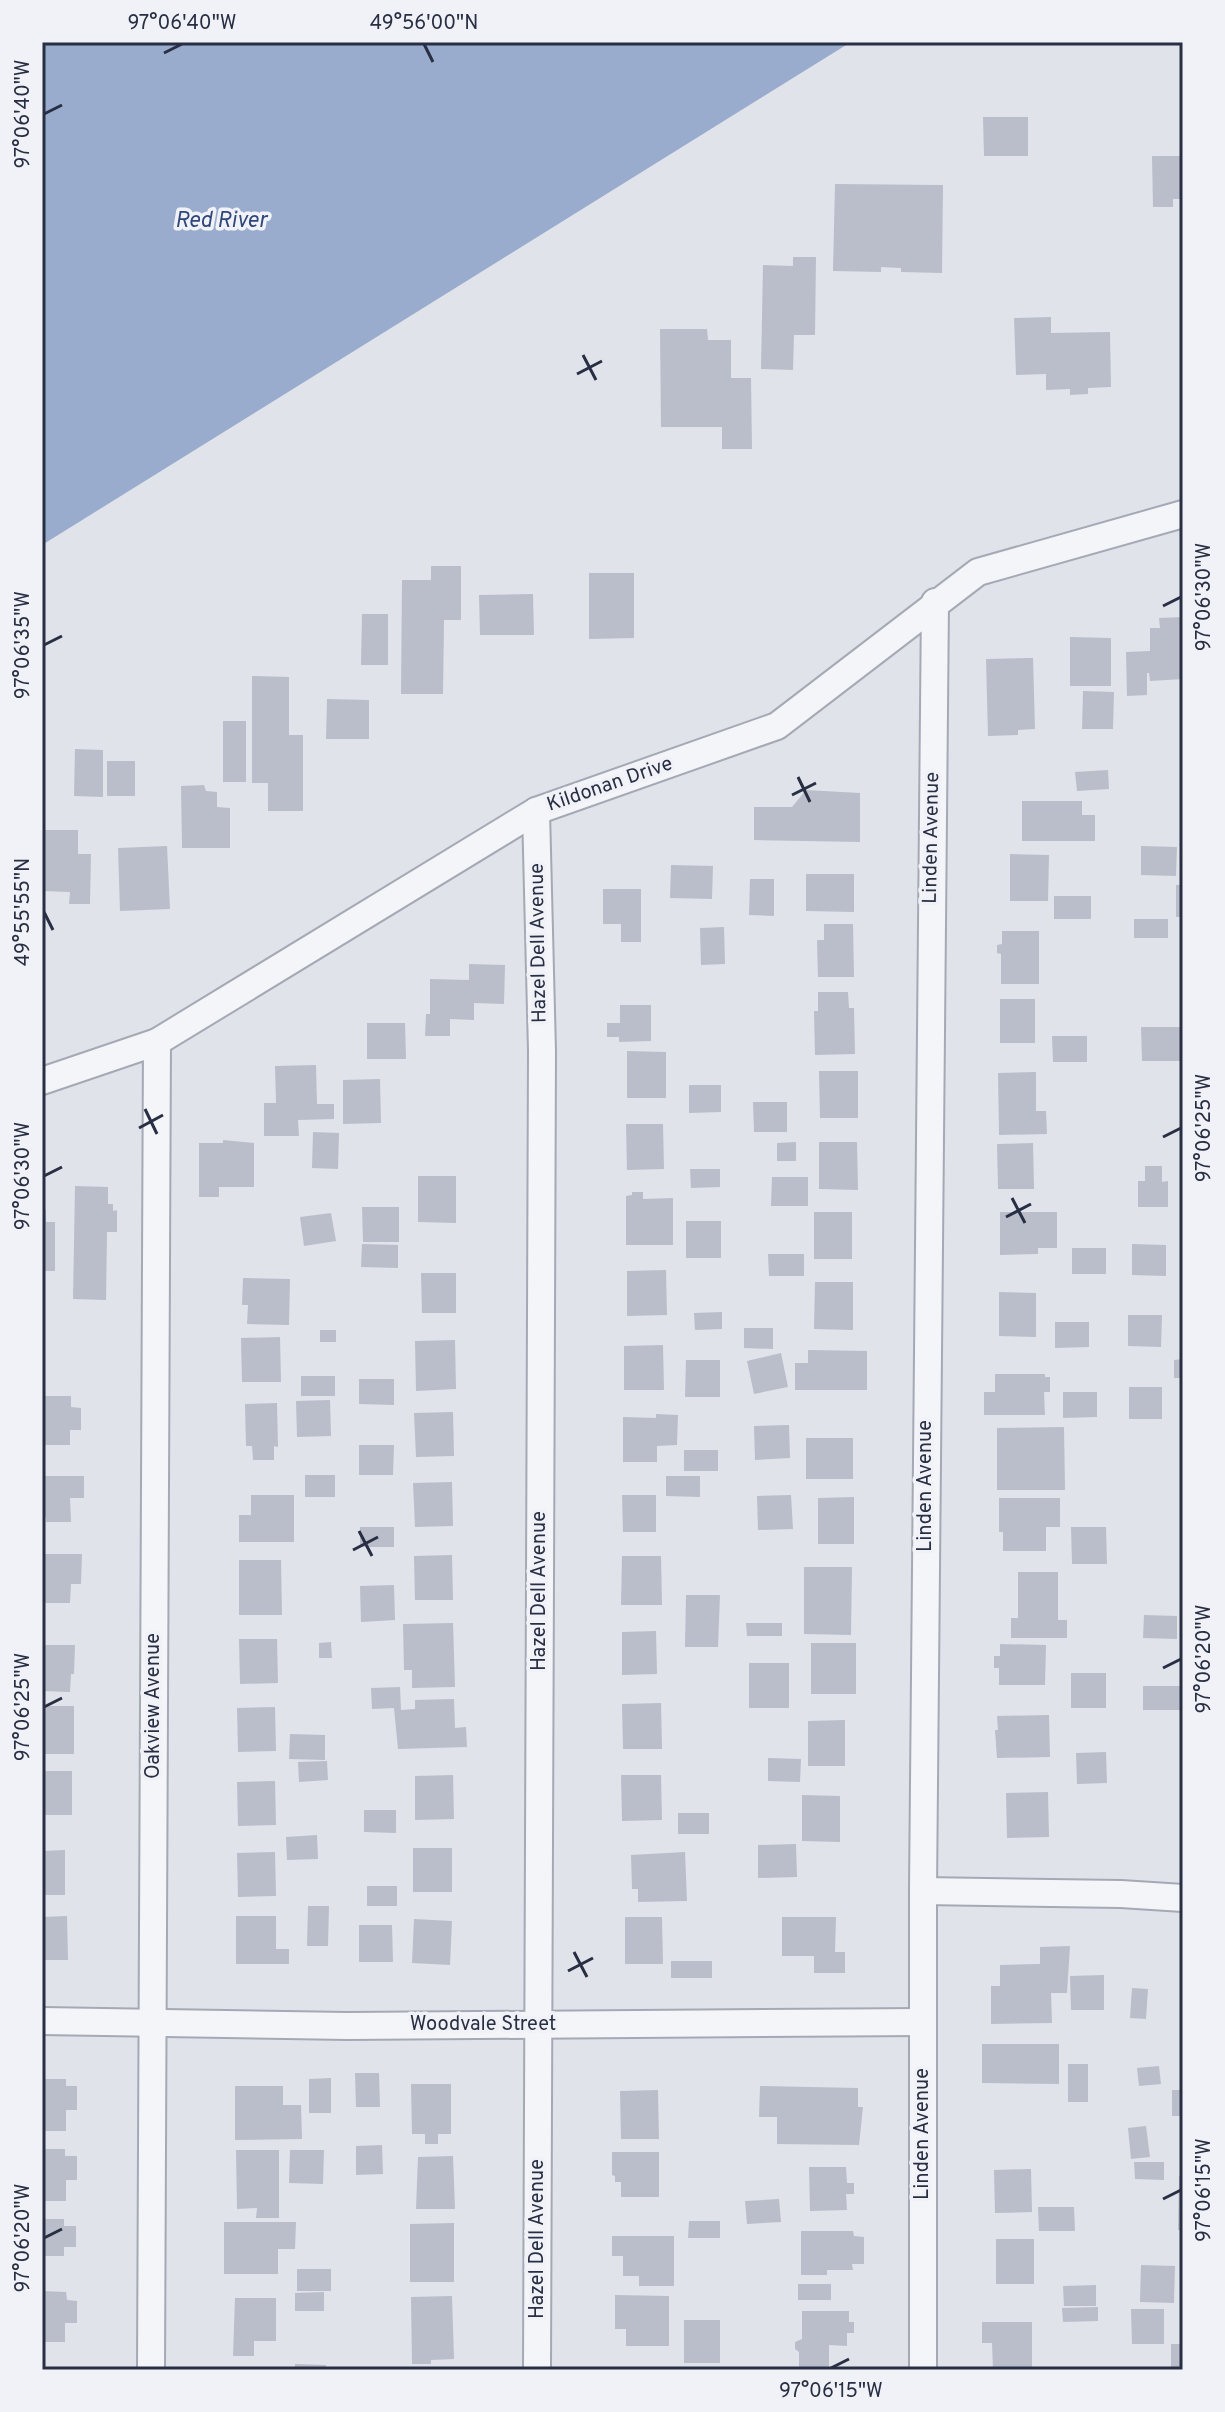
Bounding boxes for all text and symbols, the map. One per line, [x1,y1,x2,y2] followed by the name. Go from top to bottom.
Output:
[127,11,237,37] text: 97°06'40"W
[370,11,478,37] text: 49°56'00"N
[11,59,37,169] text: 97°06'40"W
[175,208,269,235] water label: Red River
[1192,543,1218,651] text: 97°06'30"W
[11,591,37,699] text: 97°06'35"W
[544,751,676,819] street label: Kildonan Drive
[918,772,946,904] street label: Linden Avenue
[11,858,37,966] text: 49°55'55"N
[525,863,553,1023] street label: Hazel Dell Avenue
[1192,1074,1218,1182] text: 97°06'25"W
[11,1122,37,1230] text: 97°06'30"W
[913,1420,939,1552] street label: Linden Avenue
[527,1511,553,1671] street label: Hazel Dell Avenue
[1192,1605,1218,1713] text: 97°06'20"W
[141,1633,167,1779] street label: Oakview Avenue
[11,1653,37,1761] text: 97°06'25"W
[410,2012,556,2038] street label: Woodvale Street
[910,2068,936,2200] street label: Linden Avenue
[1192,2138,1218,2242] text: 97°06'15"W
[525,2159,551,2319] street label: Hazel Dell Avenue
[11,2184,37,2292] text: 97°06'20"W
[779,2379,883,2405] text: 97°06'15"W

